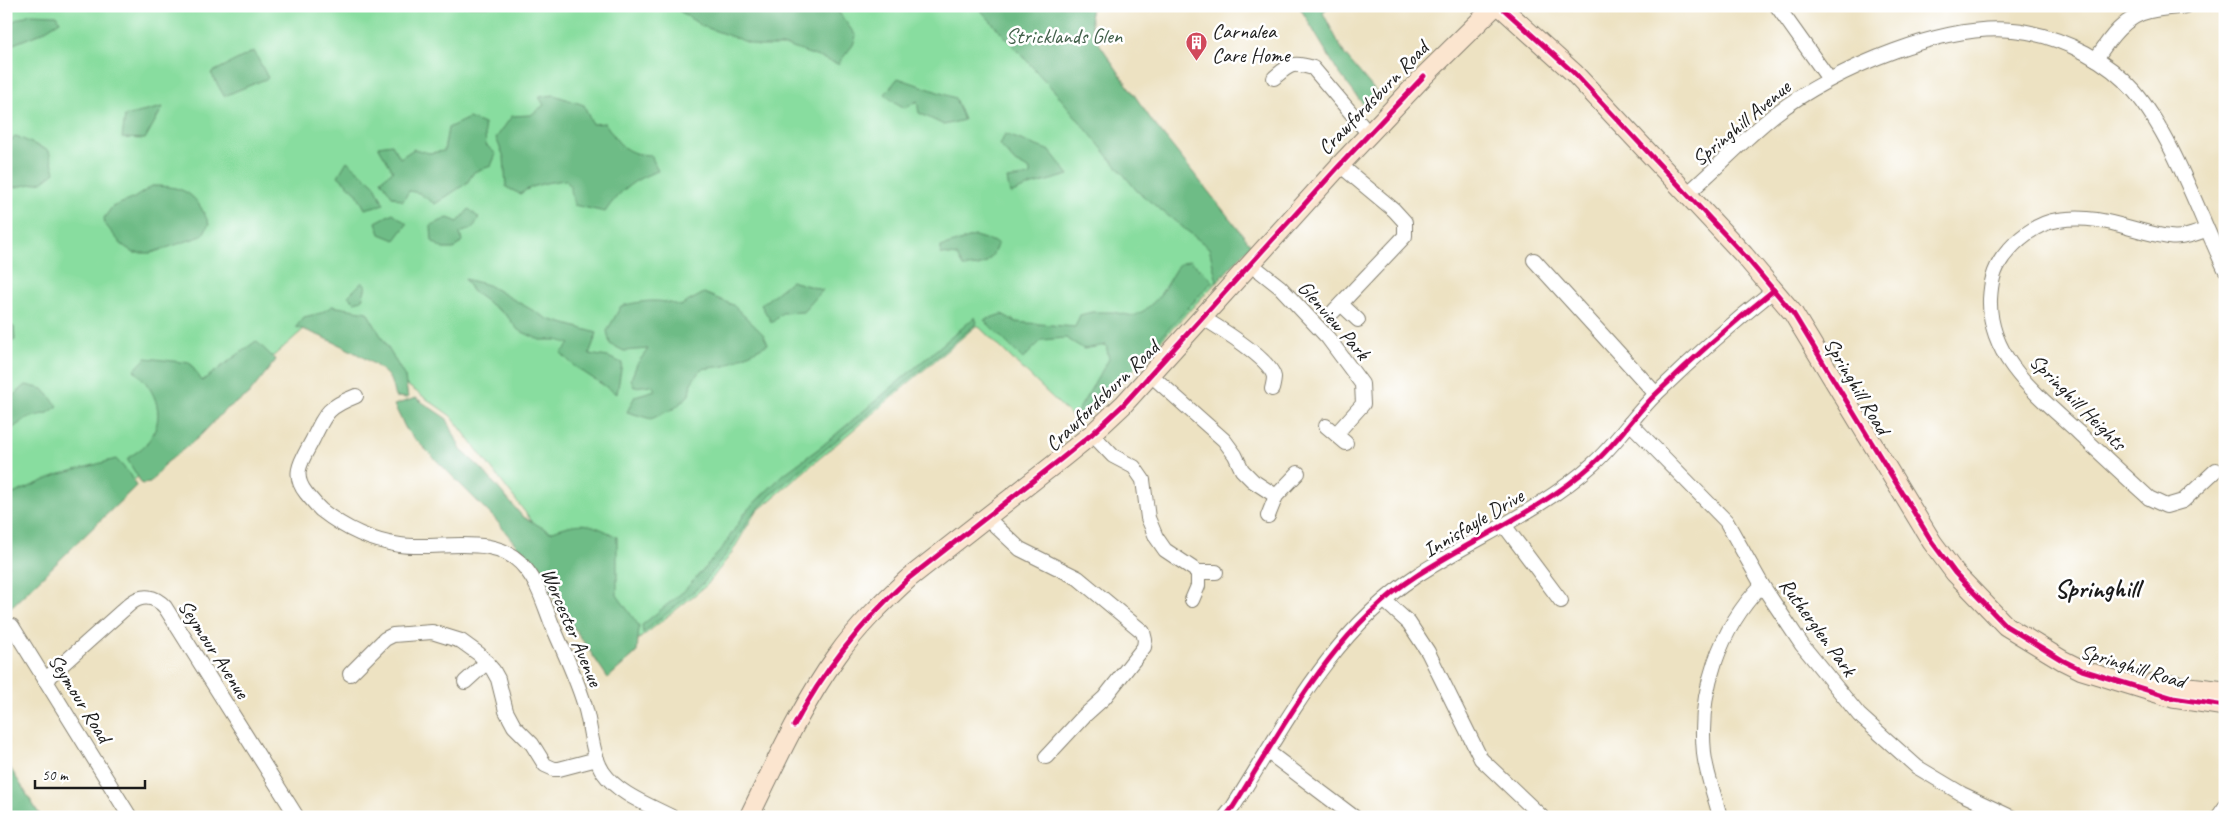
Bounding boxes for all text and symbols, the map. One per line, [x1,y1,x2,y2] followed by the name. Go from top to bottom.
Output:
[1212,18,1292,68] place label: Carnalea Care Home
[1006,23,1123,49] park label: Stricklands Glen
[1184,31,1208,62] building icon: Carnalea Care Home
[1312,33,1436,160] street label: Crawfordsburn Road
[1686,74,1796,172] street label: Springhill Avenue
[1292,275,1377,366] street label: Glenview Park
[1040,333,1167,457] street label: Crawfordsburn Road
[1818,333,1898,442] street label: Springhill Road
[2024,348,2133,457] street label: Springhill Heights
[1418,482,1529,563] street label: Innisfayle Drive
[535,564,609,691] street label: Worcester Avenue
[2055,572,2145,605] district label: Springhill
[1774,573,1863,682] street label: Rutherglen Park
[172,595,256,704] street label: Seymour Avenue
[2078,638,2192,695] street label: Springhill Road
[43,649,119,750] street label: Seymour Road
[35,758,145,790] scale bar
[42,766,69,785] text: 50 m

